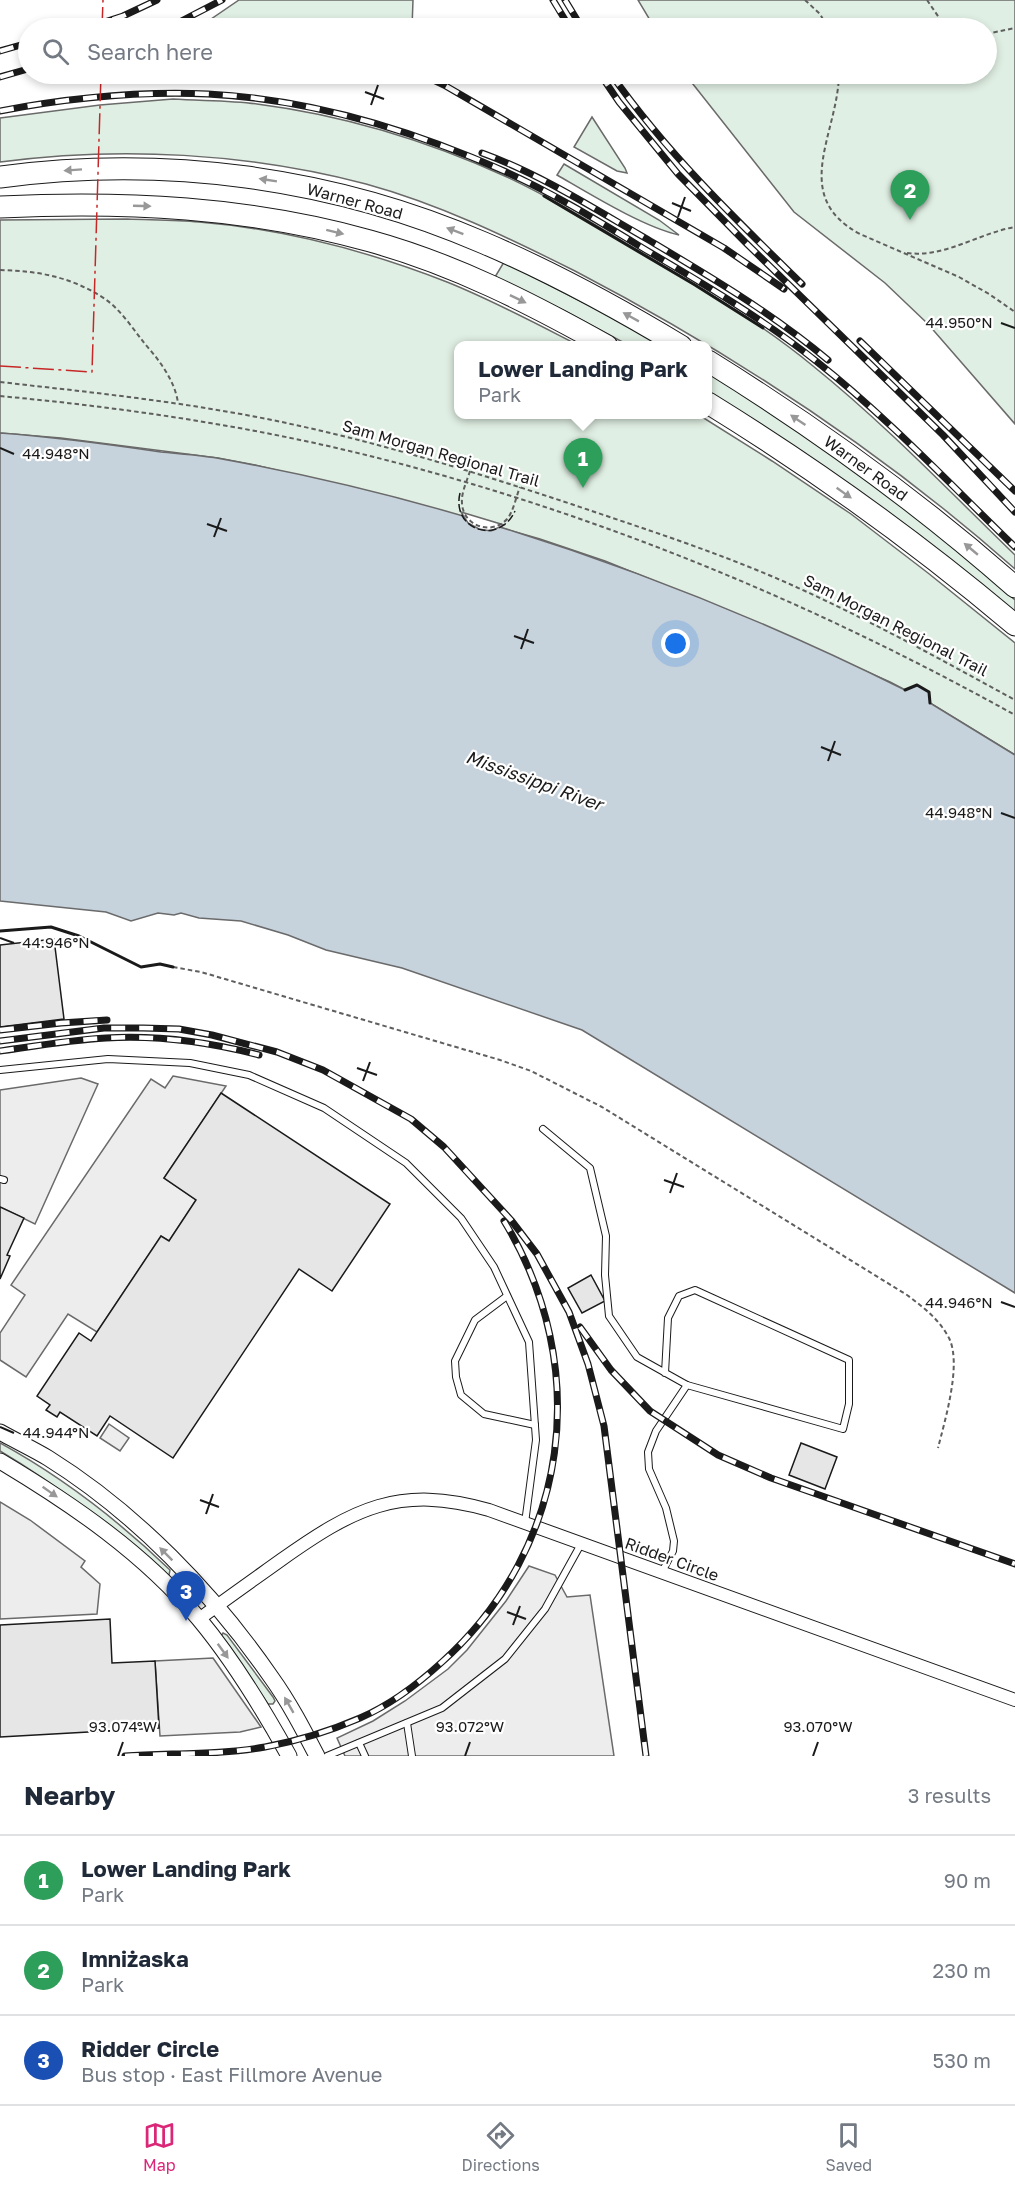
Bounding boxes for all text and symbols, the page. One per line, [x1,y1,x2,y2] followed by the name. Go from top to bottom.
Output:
[18,18,997,84] search box
[39,35,72,68] icon: search
[87,38,213,65] text: Search here
[64,165,83,175] one-way arrow
[890,170,930,220] pin: 2
[258,175,277,184] one-way arrow
[305,179,405,223] street label: Warner Road
[133,201,152,211] one-way arrow
[446,226,464,236] one-way arrow
[326,227,344,237] one-way arrow
[509,295,526,304] one-way arrow
[622,312,639,322] one-way arrow
[925,313,993,331] text: 44.950°N
[454,341,712,419] popup
[478,355,688,382] text: Lower Landing Park
[478,382,521,406] text: Park
[790,414,806,425] one-way arrow
[340,415,542,491] street label: Sam Morgan Regional Trail
[820,431,912,505] street label: Warner Road
[564,438,602,488] pin: 1
[22,444,90,462] text: 44.948°N
[836,487,852,499] one-way arrow
[963,543,979,556] one-way arrow
[800,570,992,680] street label: Sam Morgan Regional Trail
[661,629,690,658] your location
[463,745,608,816] water label: Mississippi River
[925,803,993,821] text: 44.948°N
[22,933,90,951] text: 44.946°N
[925,1293,993,1311] text: 44.946°N
[23,1423,89,1441] text: 44.944°N
[41,1486,57,1498] one-way arrow
[622,1533,722,1585] street label: Ridder Circle
[159,1547,174,1561] one-way arrow
[166,1572,206,1621] pin: 3
[216,1644,228,1659] one-way arrow
[284,1696,294,1713] one-way arrow
[89,1717,157,1735] text: 93.074°W
[436,1717,504,1735] text: 93.072°W
[783,1717,853,1735] text: 93.070°W
[24,1780,115,1811] text: Nearby
[908,1783,991,1807] text: 3 results
[81,1855,291,1882] text: Lower Landing Park
[38,1868,49,1892] text: 1
[944,1868,991,1892] text: 90 m
[81,1882,124,1906] text: Park
[81,1945,189,1972] text: Imniżaska
[37,1958,50,1982] text: 2
[933,1958,991,1982] text: 230 m
[81,1972,124,1996] text: Park
[81,2035,219,2062] text: Ridder Circle
[37,2048,50,2072] text: 3
[933,2048,991,2072] text: 530 m
[81,2062,382,2086] text: Bus stop · East Fillmore Avenue
[143,2119,176,2175] tab: Map
[462,2119,540,2175] tab: Directions
[825,2119,872,2175] tab: Saved

